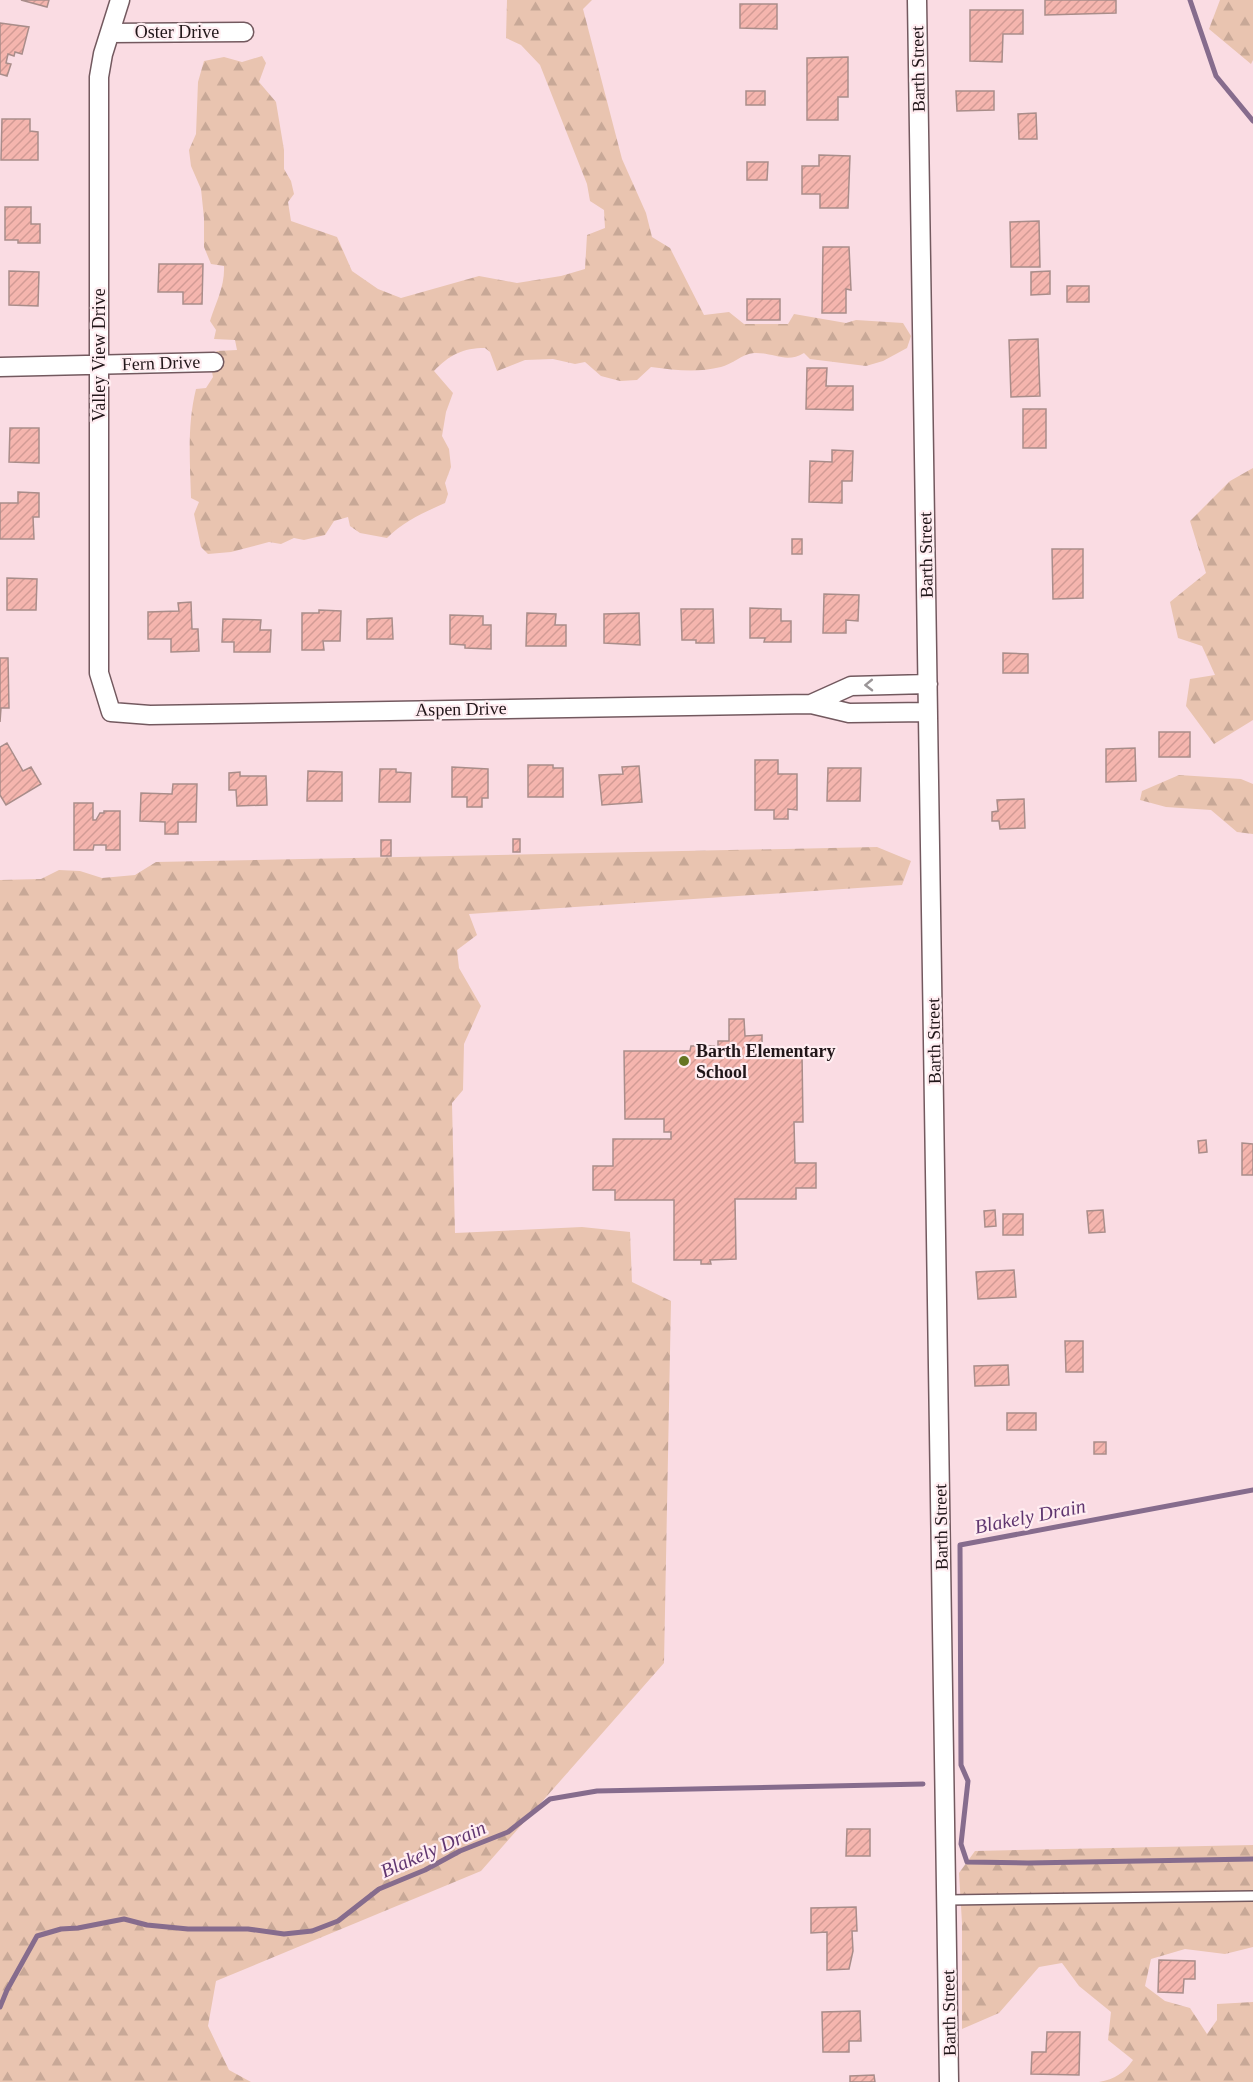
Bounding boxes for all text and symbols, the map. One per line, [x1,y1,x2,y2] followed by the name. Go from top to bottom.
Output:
[135,22,219,42] street label: Oster Drive
[907,26,929,112] street label: Barth Street
[89,288,109,422] street label: Valley View Drive
[121,352,201,374] street label: Fern Drive
[915,512,937,598] street label: Barth Street
[865,679,874,692] one-way arrow
[415,698,507,720] street label: Aspen Drive
[923,998,945,1084] street label: Barth Street
[696,1041,835,1082] place label: Barth Elementary School
[677,1054,691,1068] marker: Barth Elementary School
[930,1484,952,1570] street label: Barth Street
[973,1494,1088,1539] water label: Blakely Drain
[377,1816,489,1883] water label: Blakely Drain
[938,1970,960,2056] street label: Barth Street

